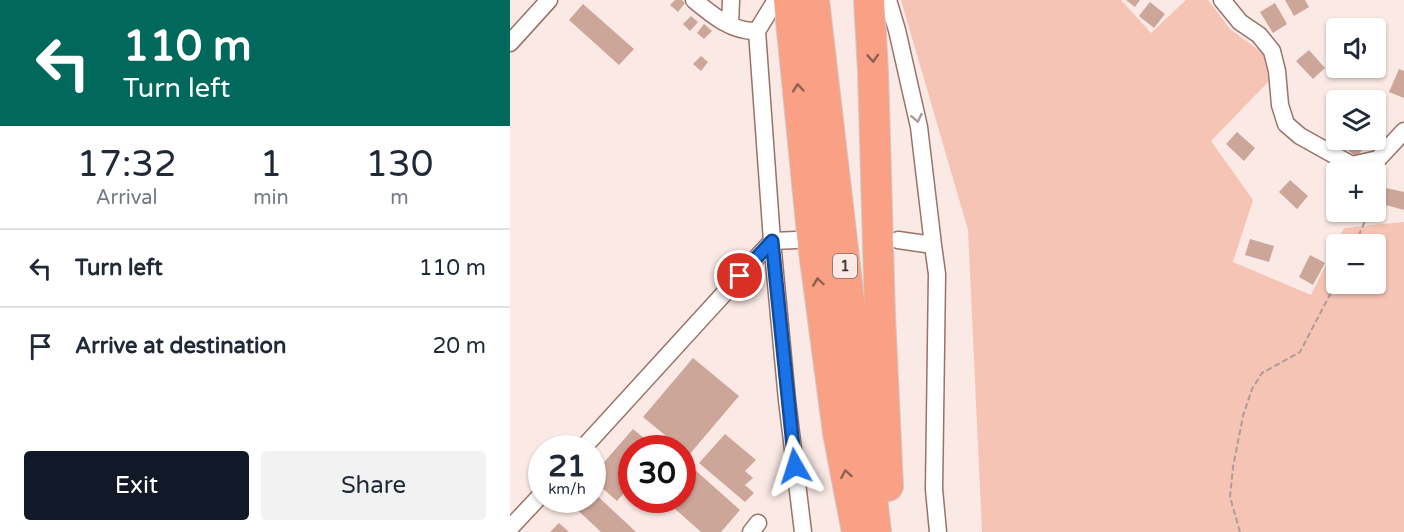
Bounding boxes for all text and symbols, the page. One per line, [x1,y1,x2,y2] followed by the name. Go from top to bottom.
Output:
[1326,18,1386,294] map controls
[1326,18,1386,78] button: sound
[123,21,252,72] text: 110 m
[24,24,102,102] icon: left
[866,54,879,63] one-way arrow
[123,72,230,105] text: Turn left
[792,83,805,92] one-way arrow
[1326,90,1386,150] button: layers
[910,113,923,123] one-way arrow
[77,143,177,186] text: 17:32
[260,143,282,186] text: 1
[365,143,433,186] text: 130
[1326,162,1386,222] button: +
[96,186,158,210] text: Arrival
[253,186,289,210] text: min
[390,186,409,210] text: m
[1326,234,1386,294] button: −
[714,250,765,301] pin
[24,252,57,285] icon: left
[833,254,857,278] road number: 1
[75,255,163,281] text: Turn left
[419,255,486,281] text: 110 m
[723,259,756,292] icon: arrive
[812,277,824,286] one-way arrow
[24,330,57,363] icon: arrive
[75,333,286,359] text: Arrive at destination
[432,333,486,359] text: 20 m
[763,434,827,498] position arrow
[618,435,696,513] speed limit sign: 30
[548,448,586,485] text: 21
[24,451,249,520] button: Exit
[261,451,486,520] button: Share
[840,470,853,480] one-way arrow
[548,480,586,498] text: km/h

